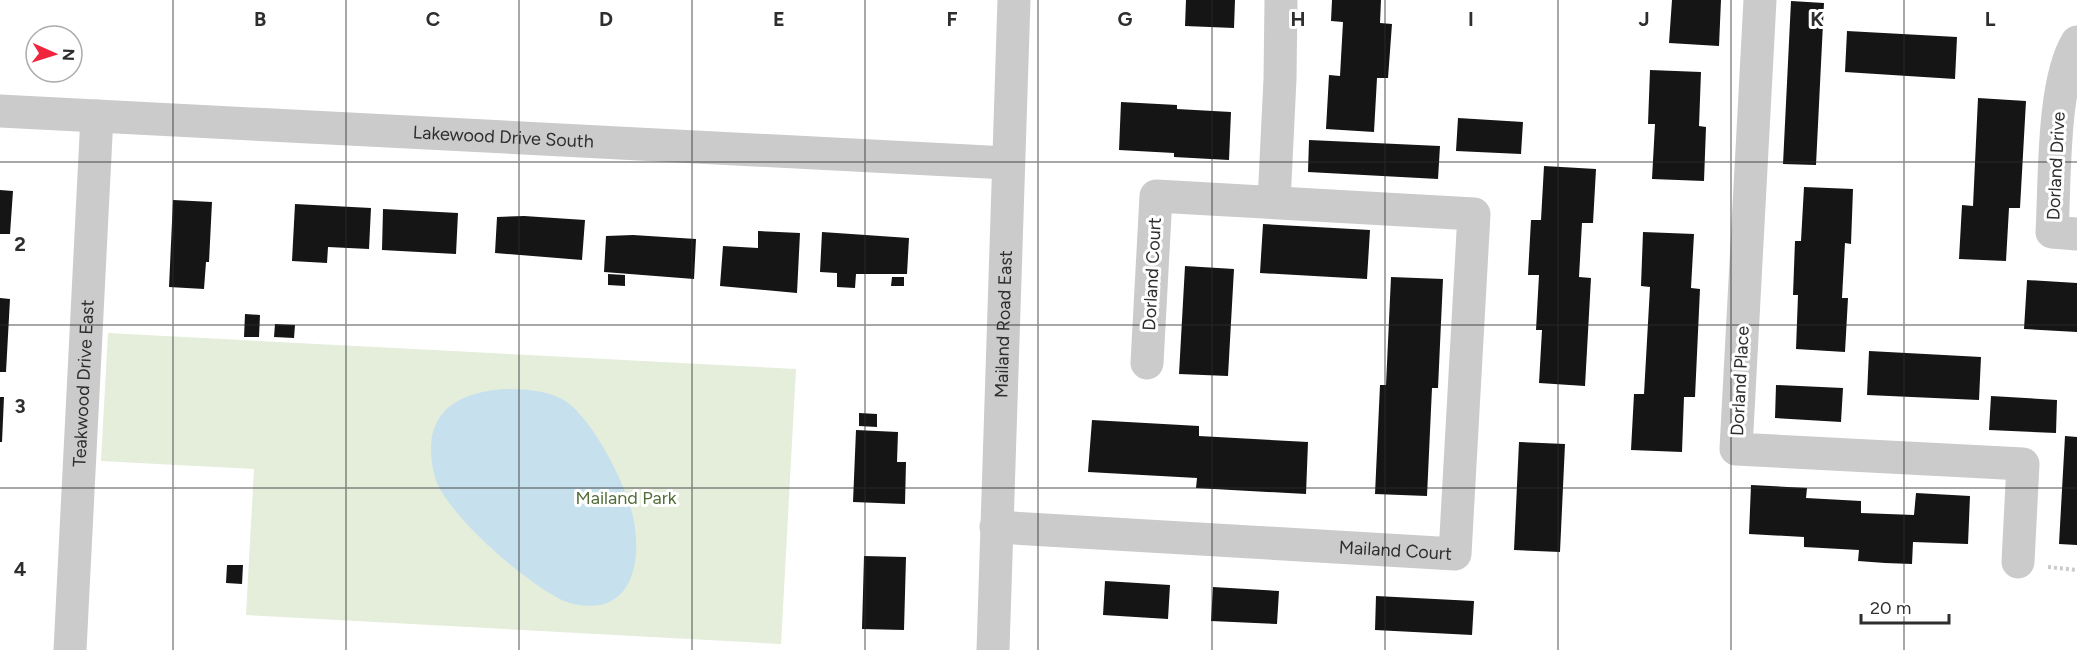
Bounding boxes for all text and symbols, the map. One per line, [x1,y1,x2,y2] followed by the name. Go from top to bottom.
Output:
[254,7,266,31] text: B
[426,7,440,31] text: C
[599,7,613,31] text: D
[773,7,785,31] text: E
[946,7,958,31] text: F
[1118,7,1133,31] text: G
[1291,7,1306,31] text: H
[1468,7,1474,31] text: I
[1638,7,1650,31] text: J
[1810,7,1824,31] text: K
[1985,7,1996,31] text: L
[24,24,84,84] north arrow
[59,48,78,61] text: N
[2042,111,2070,221] street label: Dorland Drive
[412,121,594,153] street label: Lakewood Drive South
[1138,217,1166,331] street label: Dorland Court
[14,232,26,256] text: 2
[990,250,1017,398] street label: Mailand Road East
[68,299,99,468] street label: Teakwood Drive East
[1726,325,1754,437] street label: Dorland Place
[14,394,26,418] text: 3
[576,487,677,509] park label: Mailand Park
[1338,536,1453,565] street label: Mailand Court
[14,557,27,581] text: 4
[1861,587,1950,625] scale bar
[1870,597,1911,619] text: 20 m

